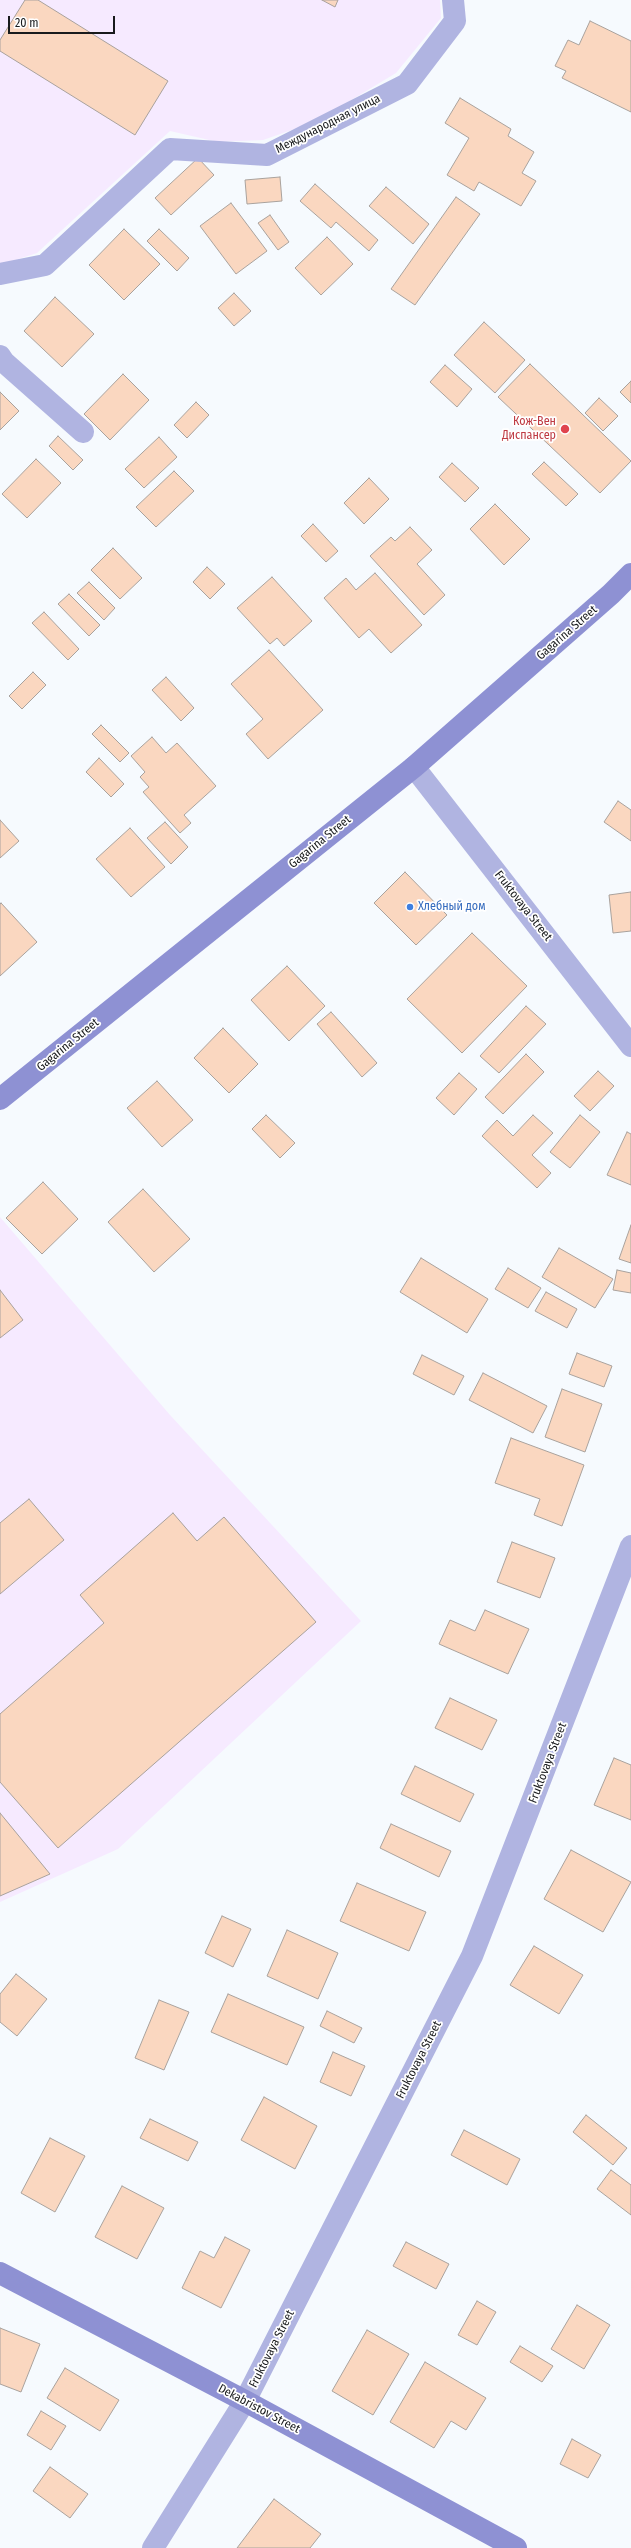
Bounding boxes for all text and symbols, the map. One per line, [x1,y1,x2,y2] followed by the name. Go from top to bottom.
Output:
[10,8,117,34] scale bar
[15,16,39,30] text: 20 m
[273,91,383,157] street label: Международная улица
[502,415,556,443] place label: Кож-Вен Диспансер
[559,423,571,435] marker: Кож-Вен Диспансер
[534,603,600,663] street label: Gagarina Street
[286,813,354,871] street label: Gagarina Street
[491,868,555,944] street label: Fruktovaya Street
[418,900,485,914] place label: Хлебный дом
[405,902,415,912] marker: Хлебный дом
[34,1016,102,1074] street label: Gagarina Street
[526,1721,570,1805] street label: Fruktovaya Street
[393,2019,445,2101] street label: Fruktovaya Street
[246,2308,298,2390] street label: Fruktovaya Street
[216,2381,302,2437] street label: Dekabristov Street

